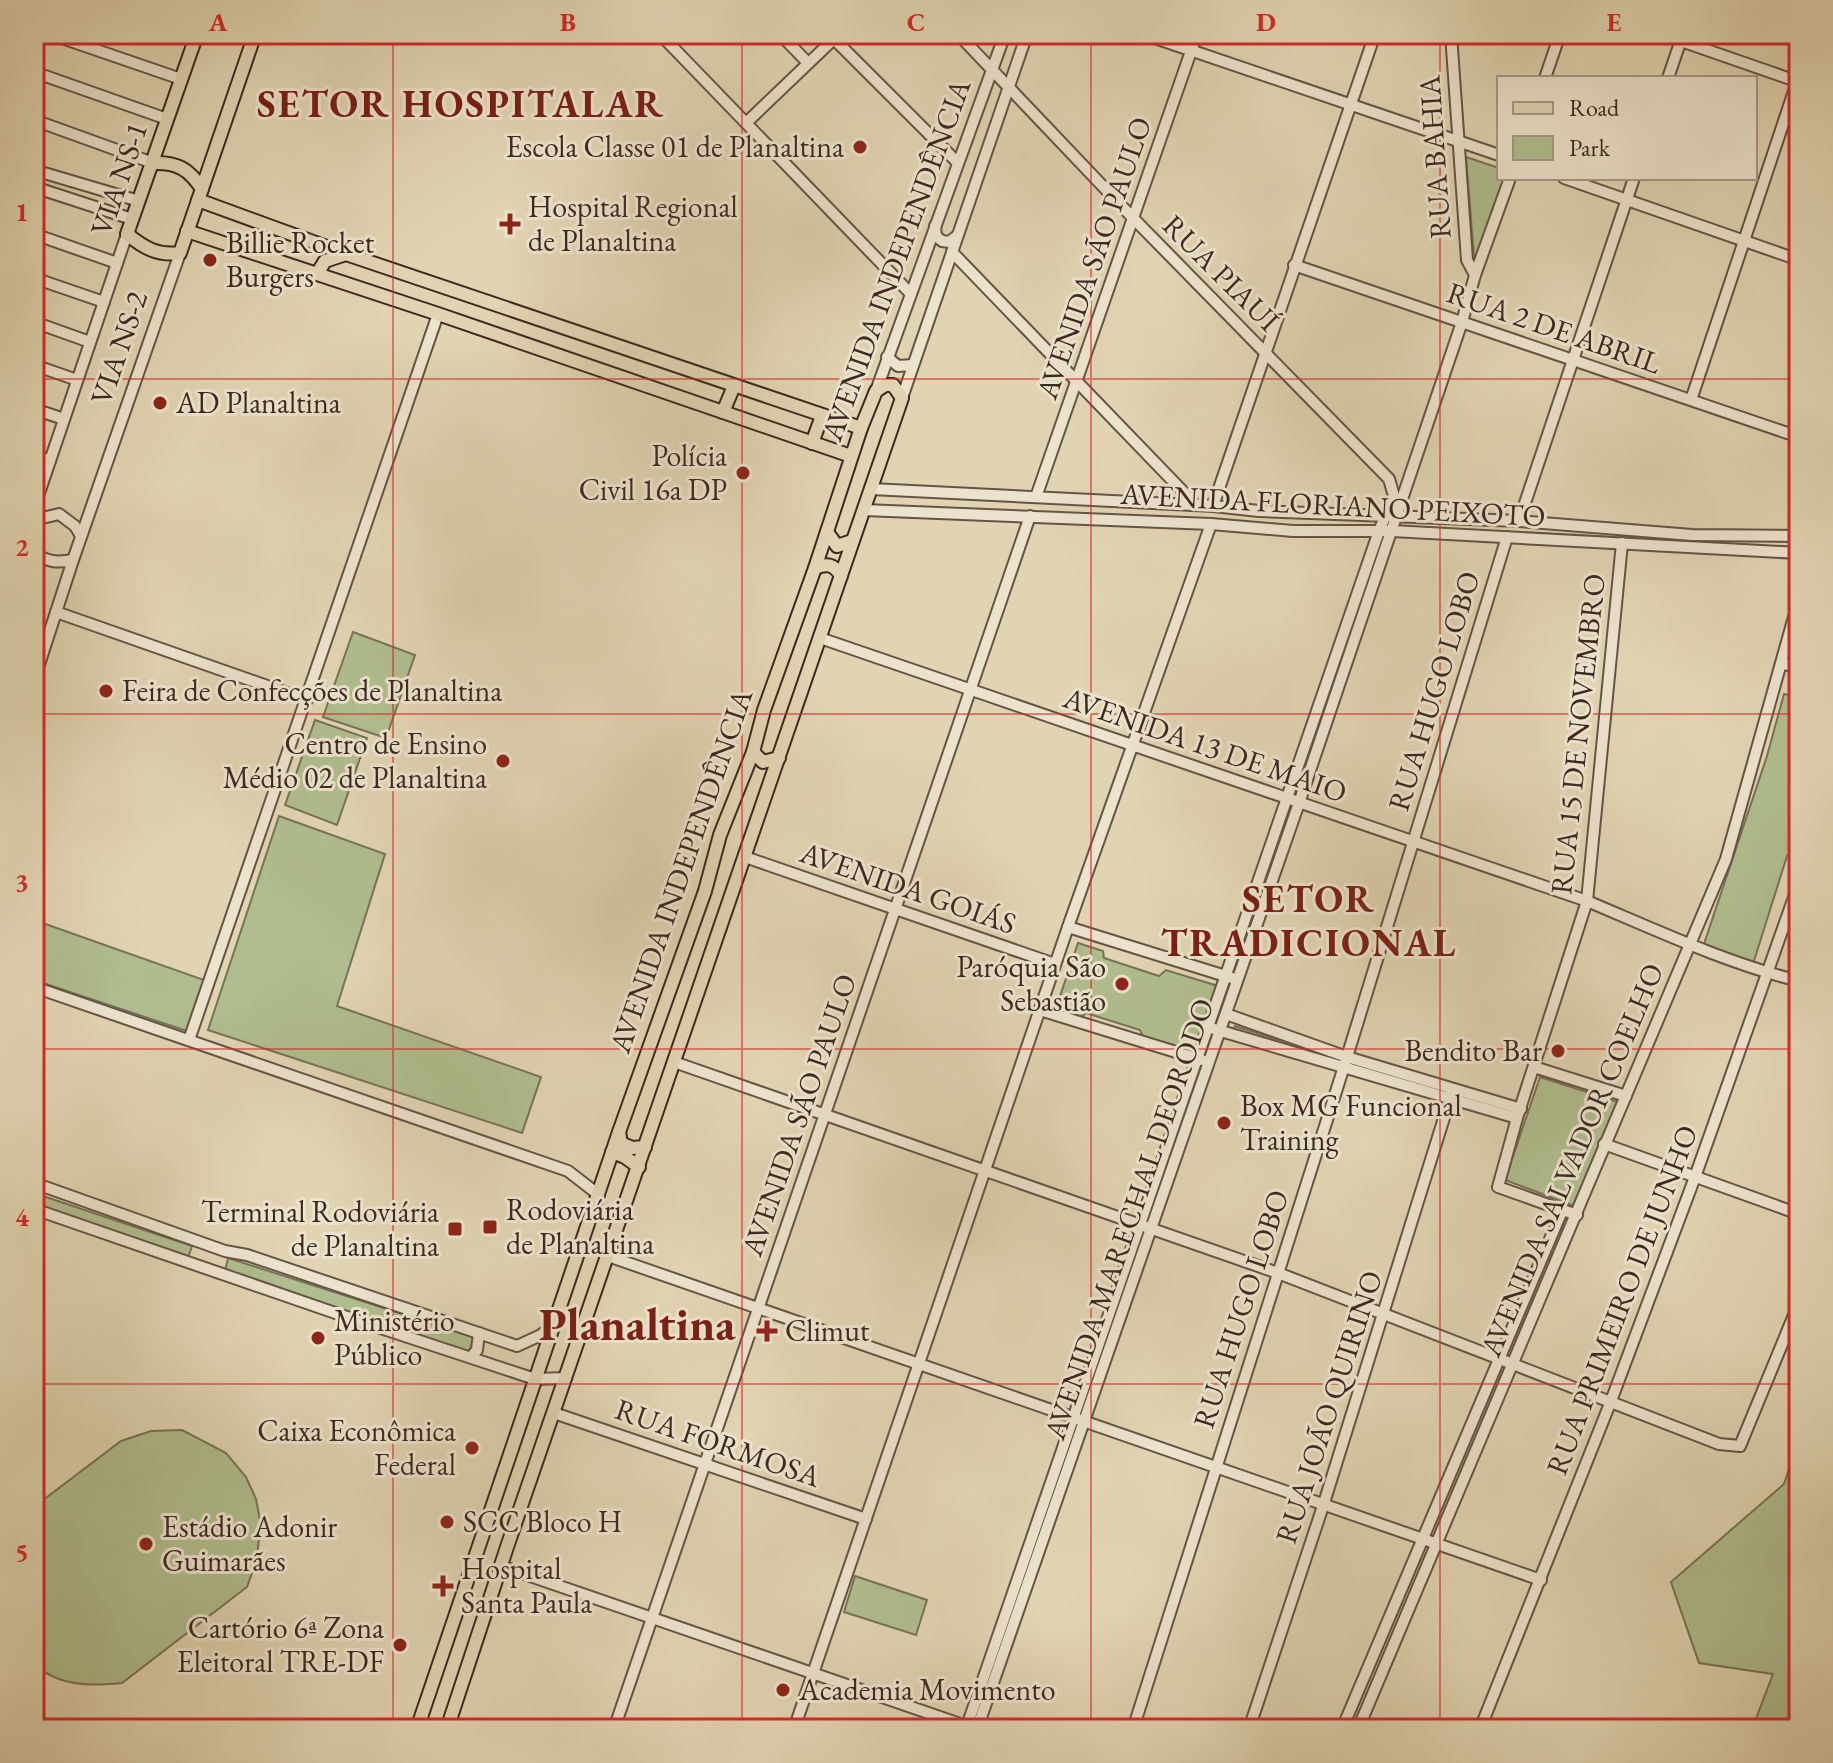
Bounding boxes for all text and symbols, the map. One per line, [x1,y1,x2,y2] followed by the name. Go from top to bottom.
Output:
[208,5,228,39] text: A
[560,5,576,39] text: B
[907,5,925,39] text: C
[1256,5,1276,39] text: D
[1607,5,1622,39] text: E
[811,73,979,447] street label: AVENIDA INDEPENDÊNCIA
[1409,74,1460,240] street label: RUA BAHIA
[1497,76,1757,180] legend
[257,79,665,128] district label: SETOR HOSPITALAR
[1569,92,1620,123] text: Road
[1027,112,1160,405] street label: AVENIDA SÃO PAULO
[81,117,156,241] street label: VIA NS-1
[506,127,844,166] place label: Escola Classe 01 de Planaltina
[1569,132,1611,163] text: Park
[851,138,869,156] marker: Escola Classe 01 de Planaltina
[528,187,738,260] place label: Hospital Regional de Planaltina
[15,195,29,229] text: 1
[1154,206,1288,340] street label: RUA PIAUÍ
[499,213,521,235] marker: Hospital Regional de Planaltina
[226,223,375,296] place label: Billie Rocket Burgers
[201,251,219,269] marker: Billie Rocket Burgers
[1442,273,1667,383] street label: RUA 2 DE ABRIL
[81,285,156,410] street label: VIA NS-2
[175,383,341,422] place label: AD Planaltina
[151,394,169,412] marker: AD Planaltina
[579,436,727,509] place label: Polícia Civil 16a DP
[734,464,752,482] marker: Polícia Civil 16a DP
[1119,474,1546,535] street label: AVENIDA FLORIANO PEIXOTO
[15,530,29,564] text: 2
[1379,566,1488,815] street label: RUA HUGO LOBO
[1541,572,1614,896] street label: RUA 15 DE NOVEMBRO
[122,671,502,710] place label: Feira de Confecções de Planaltina
[1057,677,1352,811] street label: AVENIDA 13 DE MAIO
[97,682,115,700] marker: Feira de Confecções de Planaltina
[600,683,761,1059] street label: AVENIDA INDEPENDÊNCIA
[223,724,487,797] place label: Centro de Ensino Médio 02 de Planaltina
[494,752,512,770] marker: Centro de Ensino Médio 02 de Planaltina
[794,832,1021,943] street label: AVENIDA GOIÁS
[15,865,29,899] text: 3
[1161,874,1457,967] district label: SETOR TRADICIONAL
[957,947,1106,1020] place label: Paróquia São Sebastião
[1470,957,1672,1364] street label: AVENIDA SALVADOR COELHO
[732,969,865,1262] street label: AVENIDA SÃO PAULO
[1113,975,1131,993] marker: Paróquia São Sebastião
[1034,993,1223,1446] street label: AVENIDA MARECHAL DEORODO
[1404,1031,1542,1070] place label: Bendito Bar
[1549,1042,1567,1060] marker: Bendito Bar
[1240,1086,1462,1159] place label: Box MG Funcional Training
[1215,1114,1233,1132] marker: Box MG Funcional Training
[1537,1119,1706,1480] street label: RUA PRIMEIRO DE JUNHO
[1184,1185,1297,1433] street label: RUA HUGO LOBO
[506,1190,654,1263] place label: Rodoviária de Planaltina
[201,1192,439,1265] place label: Terminal Rodoviária de Planaltina
[15,1200,29,1234] text: 4
[481,1218,499,1236] marker: Rodoviária de Planaltina
[446,1220,464,1238] marker: Terminal Rodoviária de Planaltina
[1266,1265,1391,1548] street label: RUA JOÃO QUIRINO
[539,1294,736,1354] district label: Planaltina
[334,1301,455,1374] place label: Ministério Público
[785,1311,870,1350] place label: Climut
[756,1320,778,1342] marker: Climut
[309,1329,327,1347] marker: Ministério Público
[610,1389,826,1496] street label: RUA FORMOSA
[257,1411,456,1484] place label: Caixa Econômica Federal
[463,1439,481,1457] marker: Caixa Econômica Federal
[463,1502,622,1541] place label: SCC Bloco H
[162,1507,337,1580] place label: Estádio Adonir Guimarães
[438,1513,456,1531] marker: SCC Bloco H
[15,1535,29,1569] text: 5
[137,1535,155,1553] marker: Estádio Adonir Guimarães
[461,1549,592,1622] place label: Hospital Santa Paula
[432,1575,454,1597] marker: Hospital Santa Paula
[177,1608,384,1681] place label: Cartório 6ª Zona Eleitoral TRE-DF
[391,1636,409,1654] marker: Cartório 6ª Zona Eleitoral TRE-DF
[798,1670,1056,1709] place label: Academia Movimento
[774,1681,792,1699] marker: Academia Movimento

